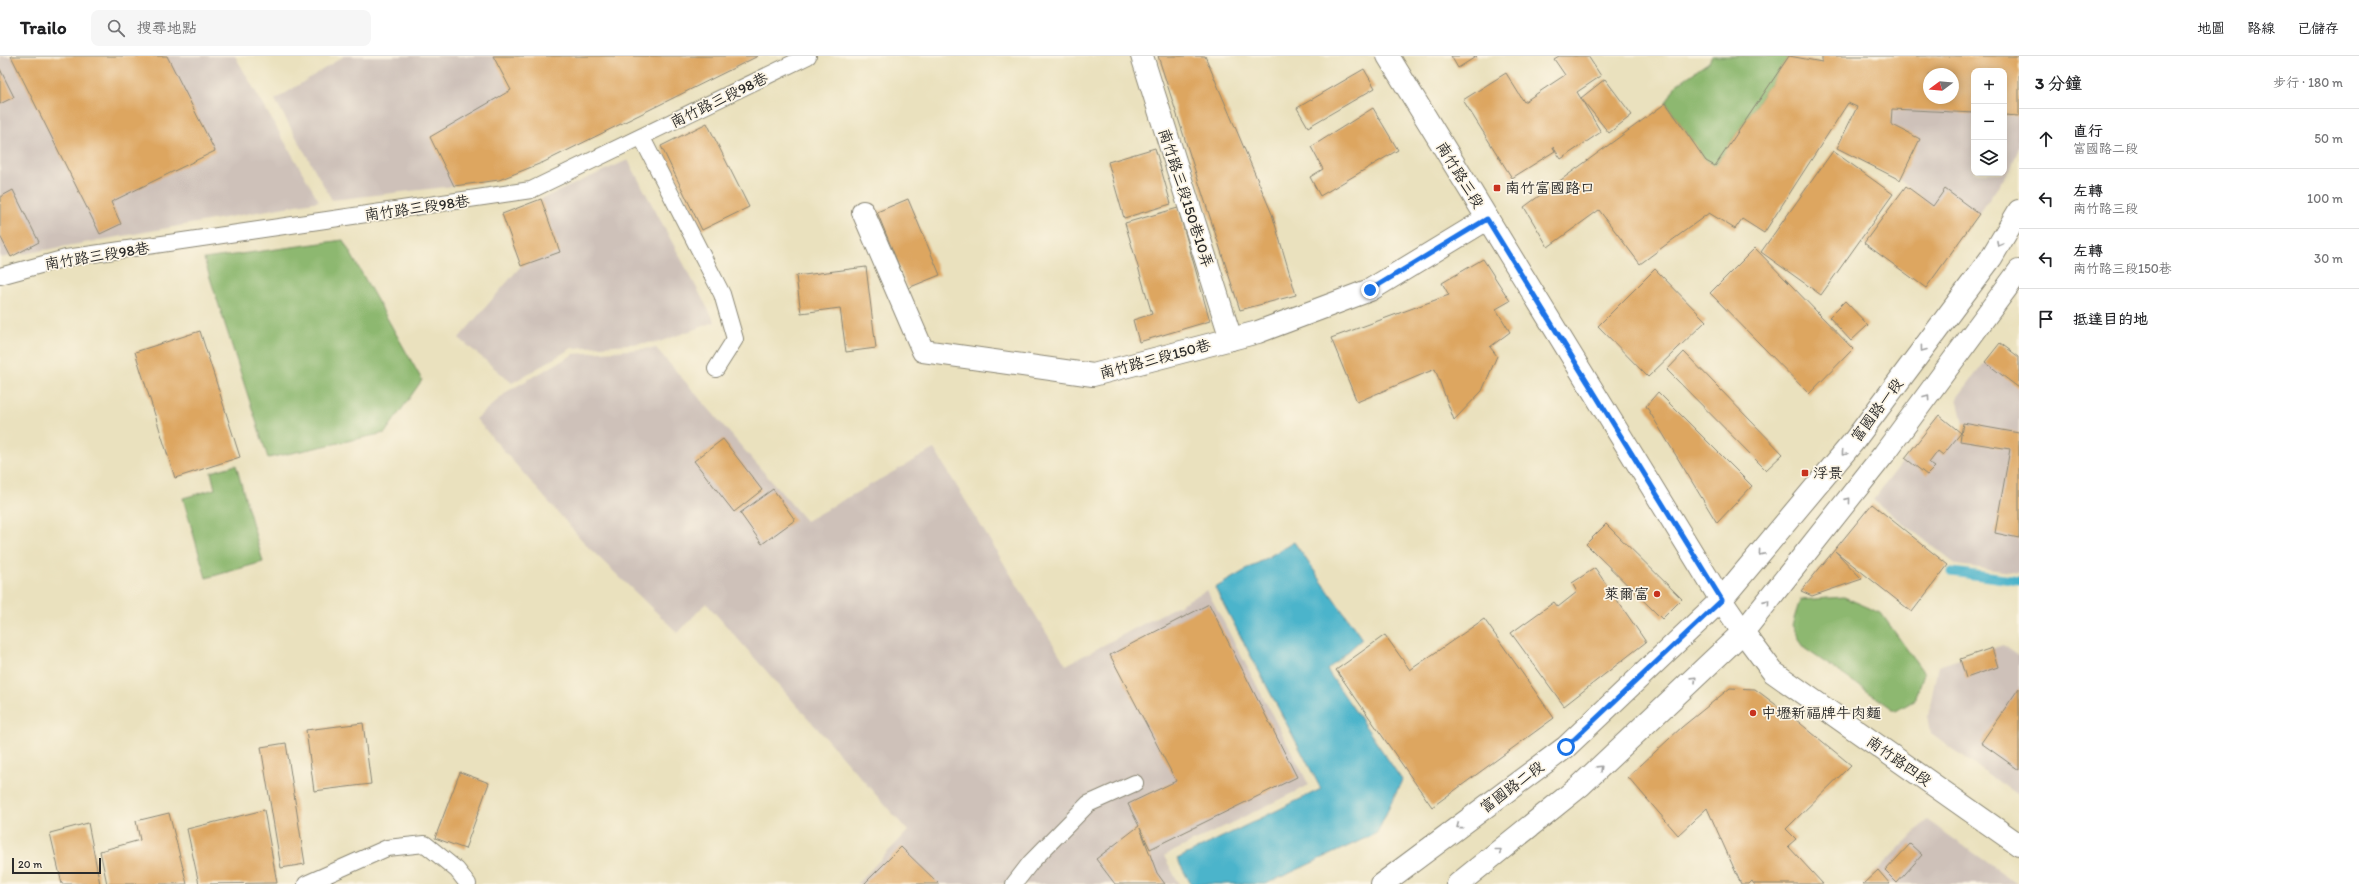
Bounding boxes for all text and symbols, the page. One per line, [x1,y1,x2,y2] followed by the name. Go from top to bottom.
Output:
[91,10,371,46] search box
[20,16,67,39] text: Trailo
[105,17,127,39] icon: search
[137,19,197,37] text: 搜尋地點
[2197,20,2225,37] text: 地圖
[2247,20,2275,37] text: 路線
[2297,20,2339,37] text: 已儲存
[1923,68,1959,104] north arrow
[1971,68,2007,176] map controls
[1971,68,2007,104] button: +
[667,69,771,131] street label: 南竹路三段98巷
[2035,73,2082,93] text: 3 分鐘
[2273,75,2343,90] text: 步行 · 180 m
[1971,104,2007,140] button: −
[2073,122,2103,140] text: 直行
[1155,126,1217,270] street label: 南竹路三段150巷10弄
[2035,128,2057,150] icon: ahead
[2314,131,2343,146] text: 50 m
[1432,138,1488,212] street label: 南竹路三段
[1971,140,2007,176] button: layers
[2073,141,2138,156] text: 富國路二段
[1505,179,1595,197] place label: 南竹富國路口
[2073,182,2103,200] text: 左轉
[1492,183,1502,193] marker: 南竹富國路口
[2035,188,2057,210] icon: left
[2307,191,2343,206] text: 100 m
[363,192,471,224] street label: 南竹路三段98巷
[2073,201,2138,216] text: 南竹路三段
[43,239,151,273] street label: 南竹路三段98巷
[1997,240,2004,247] one-way arrow
[2073,242,2103,260] text: 左轉
[2035,248,2057,270] icon: left
[2314,251,2343,266] text: 30 m
[2073,261,2172,276] text: 南竹路三段150巷
[1361,281,1379,299] route end
[2035,308,2057,330] icon: arrive
[2073,310,2148,328] text: 抵達目的地
[1098,336,1212,382] street label: 南竹路三段150巷
[1921,345,1928,352] one-way arrow
[1847,375,1907,445] street label: 富國路一段
[1922,394,1929,401] one-way arrow
[1842,448,1849,456] one-way arrow
[1813,464,1843,482] place label: 浮景
[1800,468,1810,478] marker: 浮景
[1843,498,1850,505] one-way arrow
[1758,548,1765,555] one-way arrow
[1604,585,1649,603] place label: 萊爾富
[1652,589,1662,599] marker: 萊爾富
[1762,599,1769,606] one-way arrow
[1689,676,1697,683] one-way arrow
[1761,704,1881,722] place label: 中壢新福牌牛肉麵
[1748,708,1758,718] marker: 中壢新福牌牛肉麵
[1863,732,1935,790] street label: 南竹路四段
[1557,738,1575,756] route start
[1477,757,1547,817] street label: 富國路二段
[1595,766,1602,773] one-way arrow
[1457,822,1464,829] one-way arrow
[1495,849,1502,856] one-way arrow
[12,856,101,875] scale bar
[18,858,42,871] text: 20 m

